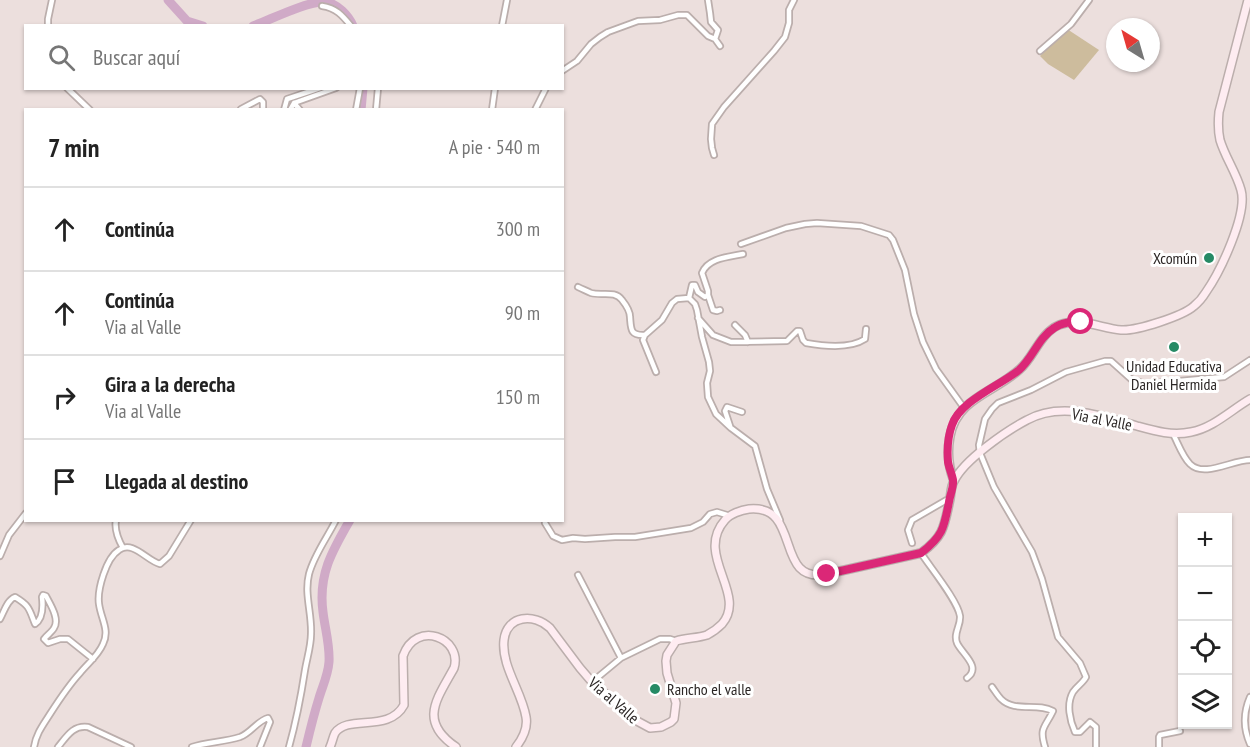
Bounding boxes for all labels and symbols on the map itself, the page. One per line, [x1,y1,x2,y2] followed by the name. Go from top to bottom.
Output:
[1106,18,1160,72] north arrow
[1153,248,1197,268] place label: Xcomún
[1202,251,1216,265] marker: Xcomún
[1067,308,1093,334] route start
[1167,340,1181,354] marker: Unidad Educativa Daniel Hermida
[1126,356,1222,394] place label: Unidad Educativa Daniel Hermida
[1069,403,1134,435] street label: Via al Valle
[813,560,839,586] route end
[584,672,644,728] street label: Via al Valle
[667,679,751,699] place label: Rancho el valle
[648,682,662,696] marker: Rancho el valle

